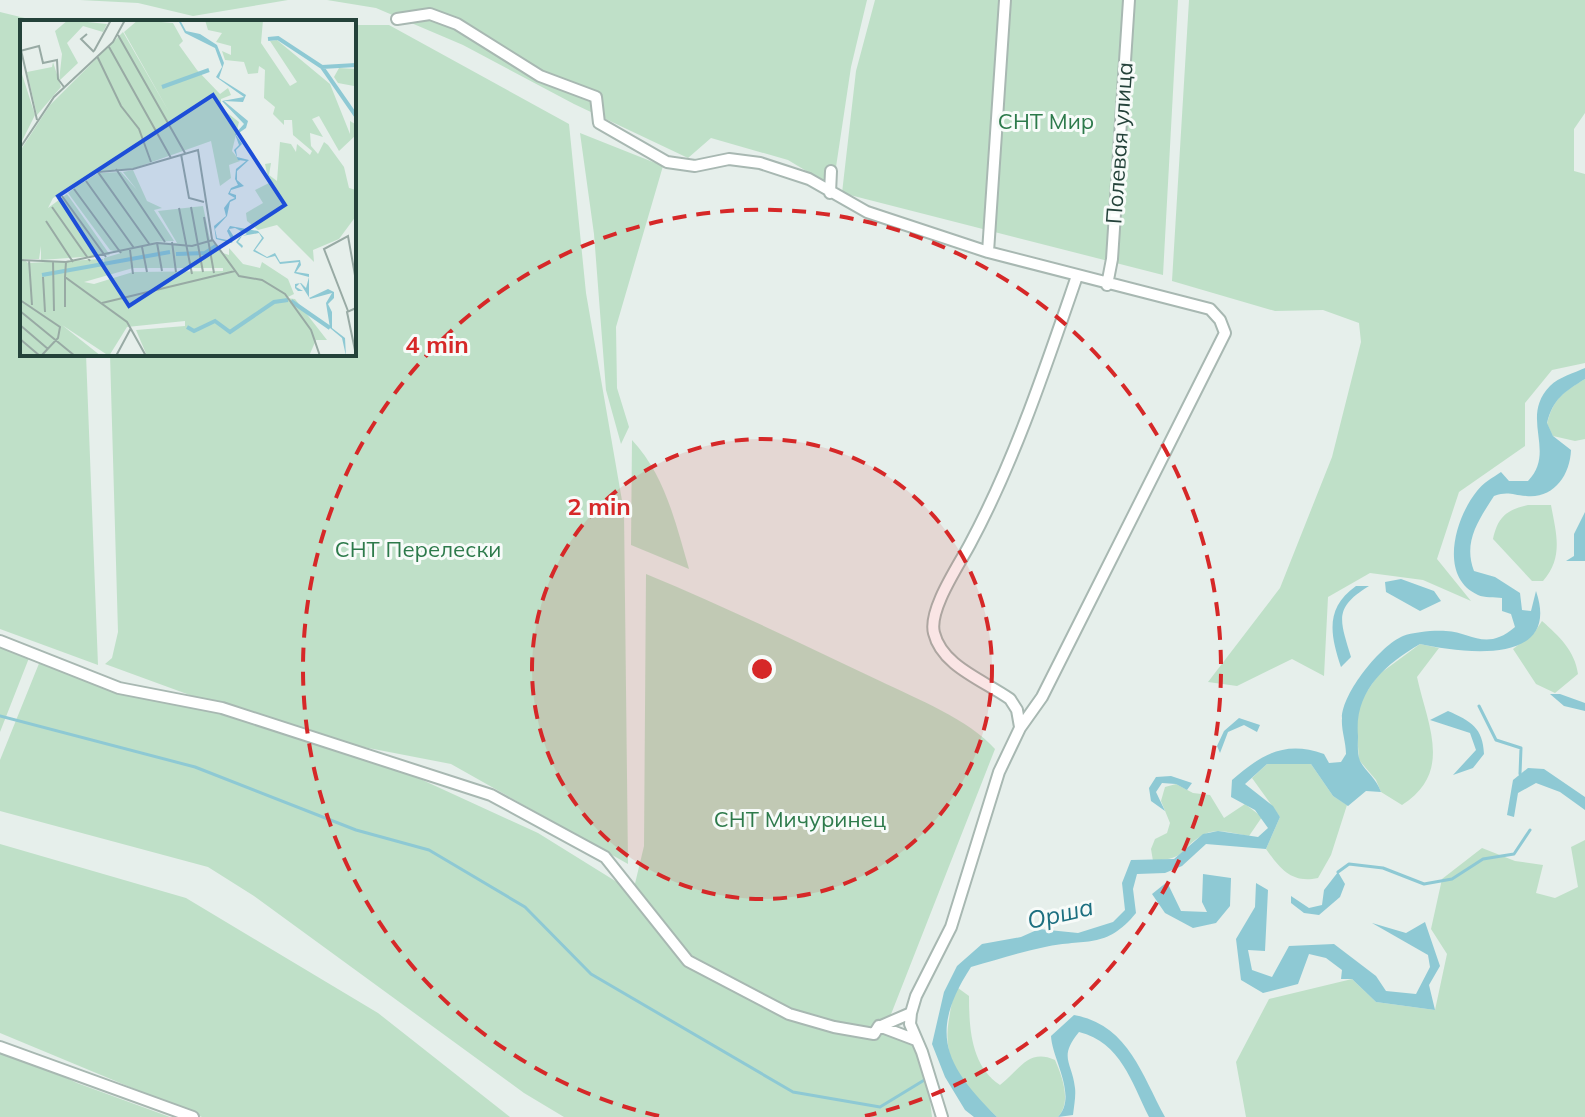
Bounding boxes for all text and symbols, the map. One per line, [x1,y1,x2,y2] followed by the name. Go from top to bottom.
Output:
[20,20,356,356] inset map
[1099,61,1139,225] street label: Полевая улица
[998,107,1094,135] park label: СНТ Мир
[405,329,469,359] text: 4 min
[567,491,631,521] text: 2 min
[335,535,501,563] park label: СНТ Перелески
[748,655,776,683] centre of rings
[714,805,886,833] park label: СНТ Мичуринец
[1024,891,1096,935] water label: Орша

